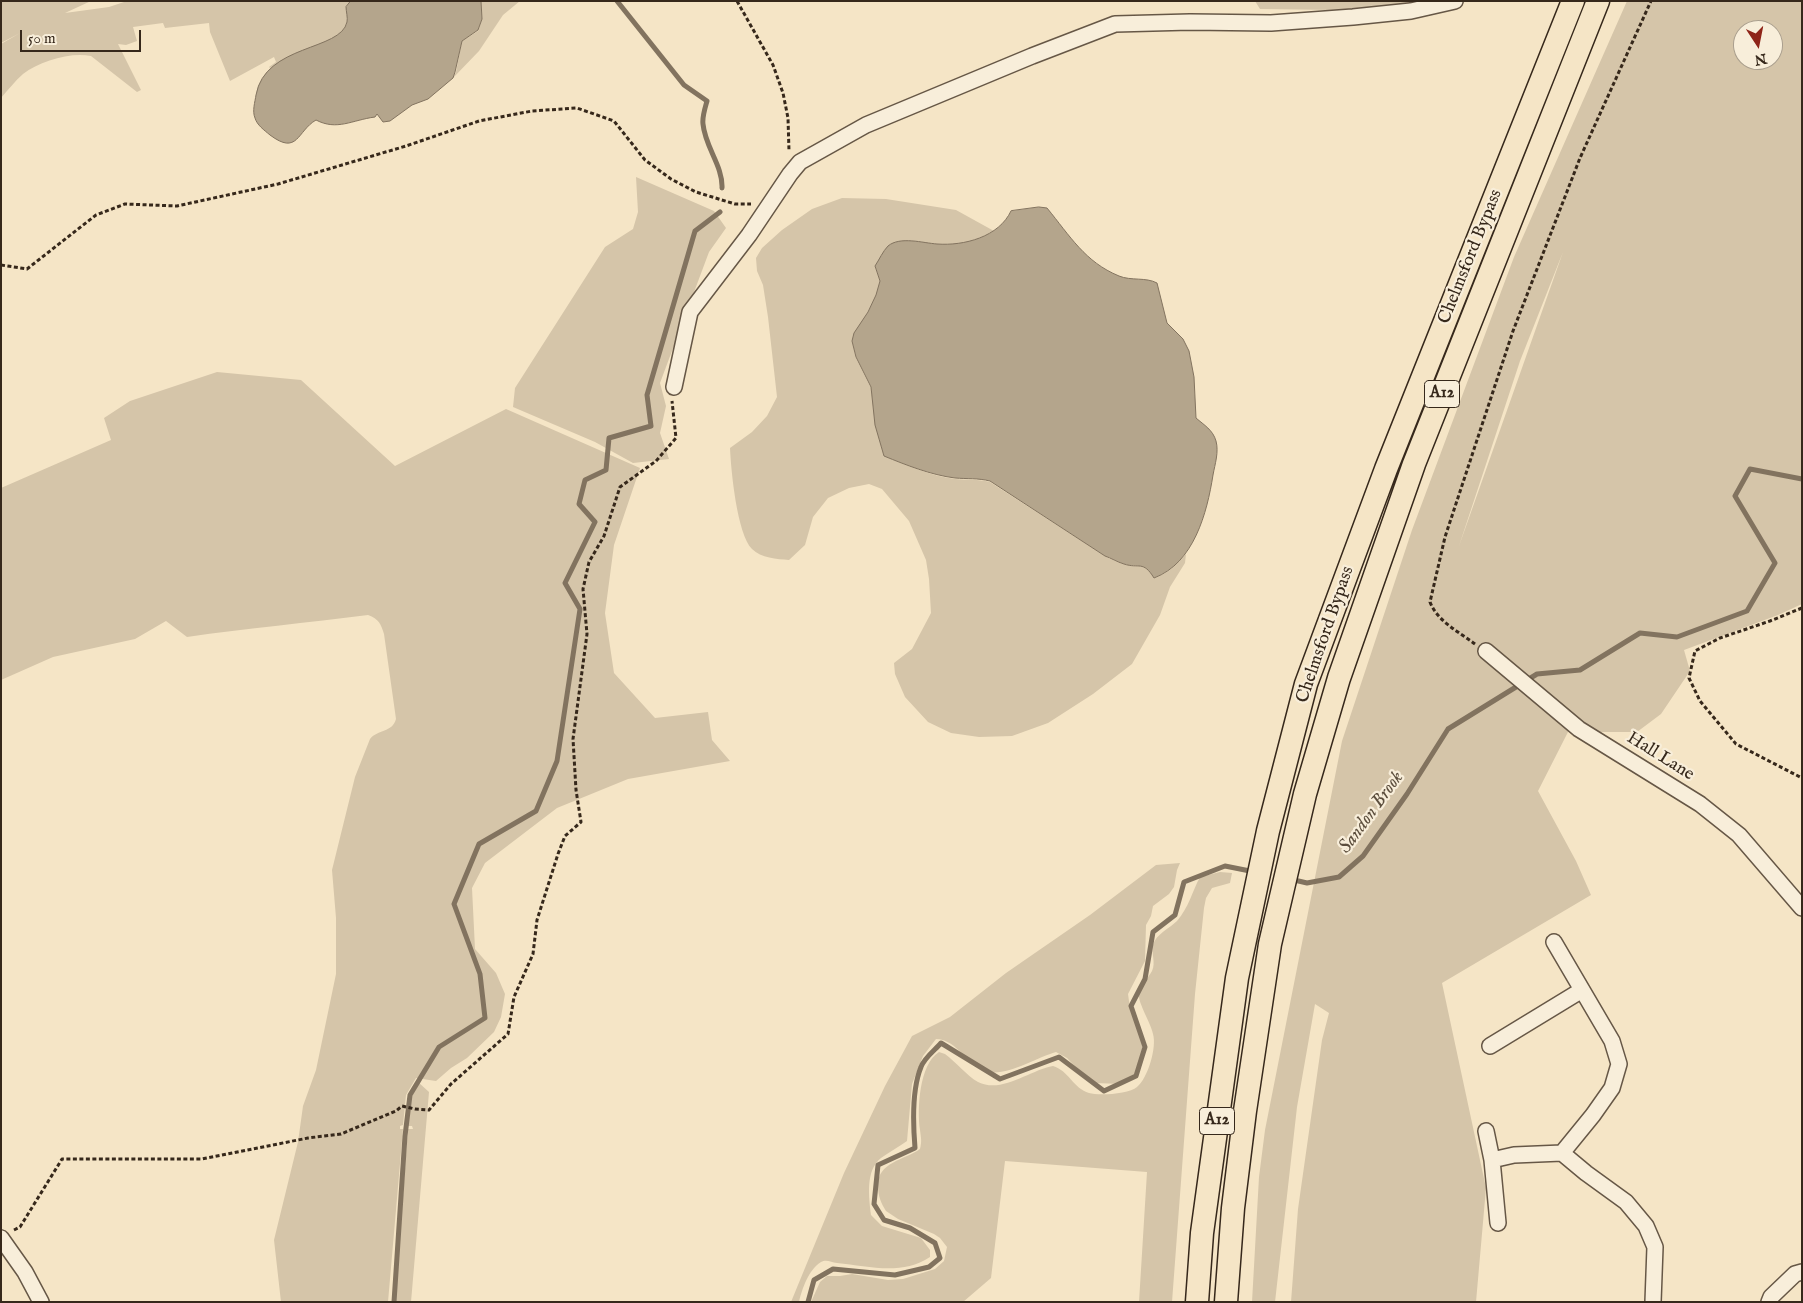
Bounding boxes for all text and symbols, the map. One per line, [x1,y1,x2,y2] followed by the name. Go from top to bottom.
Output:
[22,20,144,52] scale bar
[1733,20,1783,70] north arrow
[28,29,56,48] text: 50 m
[1753,49,1768,69] text: N
[1434,187,1508,327] street label: Chelmsford Bypass
[1424,380,1460,408] road number: A12
[1293,564,1359,706] street label: Chelmsford Bypass
[1622,728,1698,786] street label: Hall Lane
[1335,768,1409,858] water label: Sandon Brook
[1200,1108,1234,1134] road number: A12

